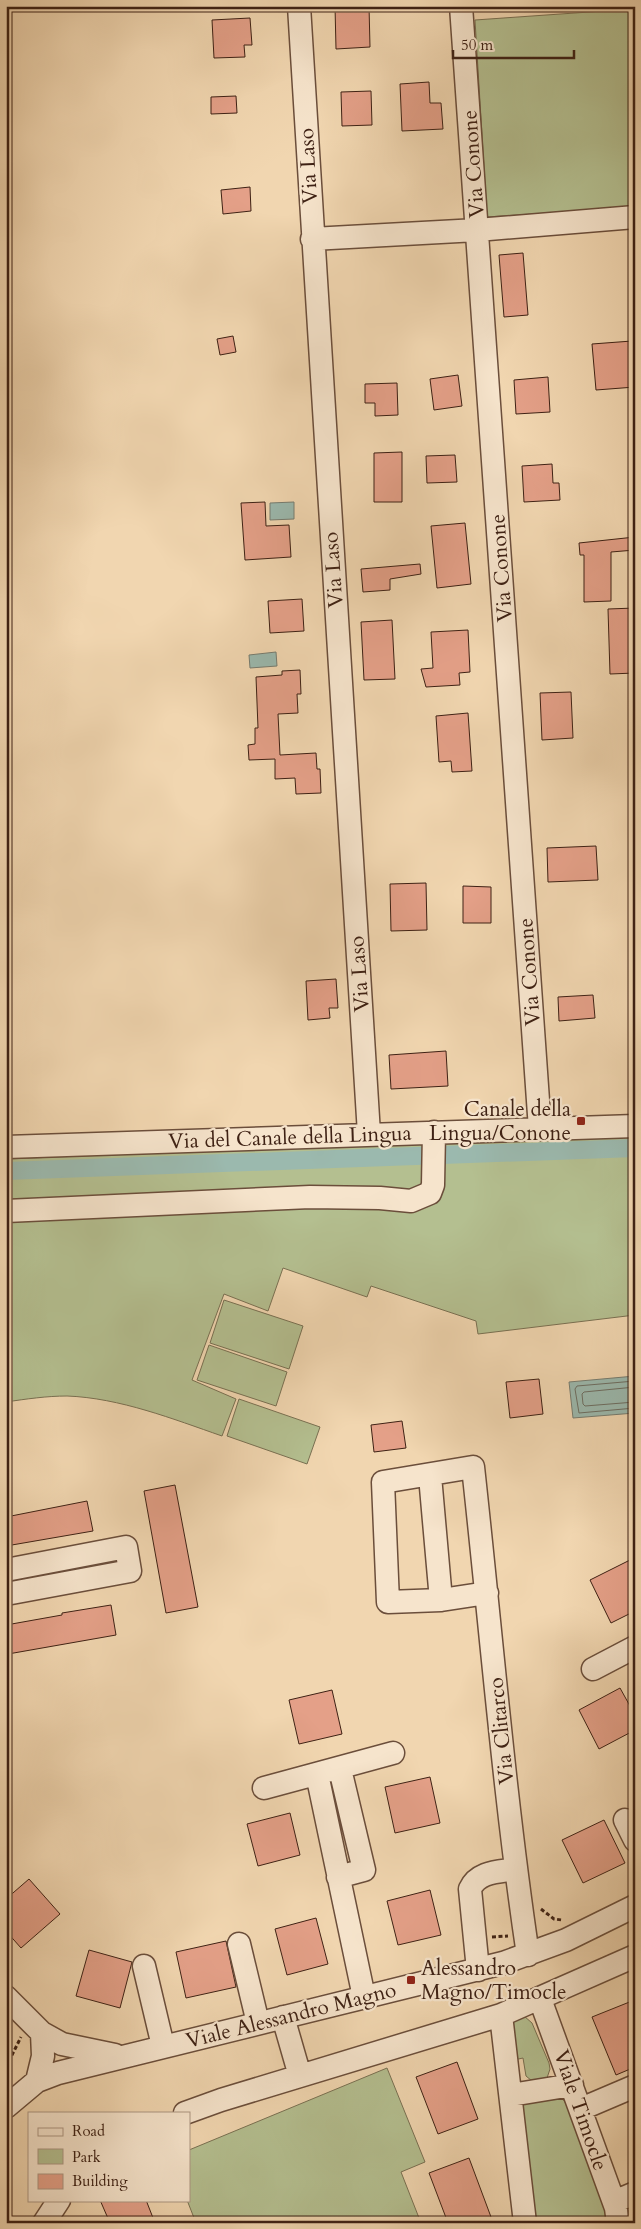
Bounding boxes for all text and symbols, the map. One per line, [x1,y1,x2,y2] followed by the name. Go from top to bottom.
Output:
[453,28,575,60] scale bar
[461,35,493,55] text: 50 m
[455,109,492,219] street label: Via Conone
[292,127,325,205] street label: Via Laso
[483,513,520,623] street label: Via Conone
[316,531,351,609] street label: Via Laso
[511,917,548,1027] street label: Via Conone
[342,935,377,1013] street label: Via Laso
[429,1095,571,1148] place label: Canale della Lingua/Conone
[575,1115,587,1127] marker: Canale della Lingua/Conone
[168,1119,412,1156] street label: Via del Canale della Lingua
[481,1676,522,1786] street label: Via Clitarco
[421,1954,567,2007] place label: Alessandro Magno/Timocle
[405,1974,417,1986] marker: Alessandro Magno/Timocle
[183,1975,399,2056] street label: Viale Alessandro Magno
[546,2046,615,2174] street label: Viale Timocle
[28,2112,190,2202] legend
[72,2121,105,2141] text: Road
[72,2147,101,2167] text: Park
[72,2171,128,2191] text: Building

